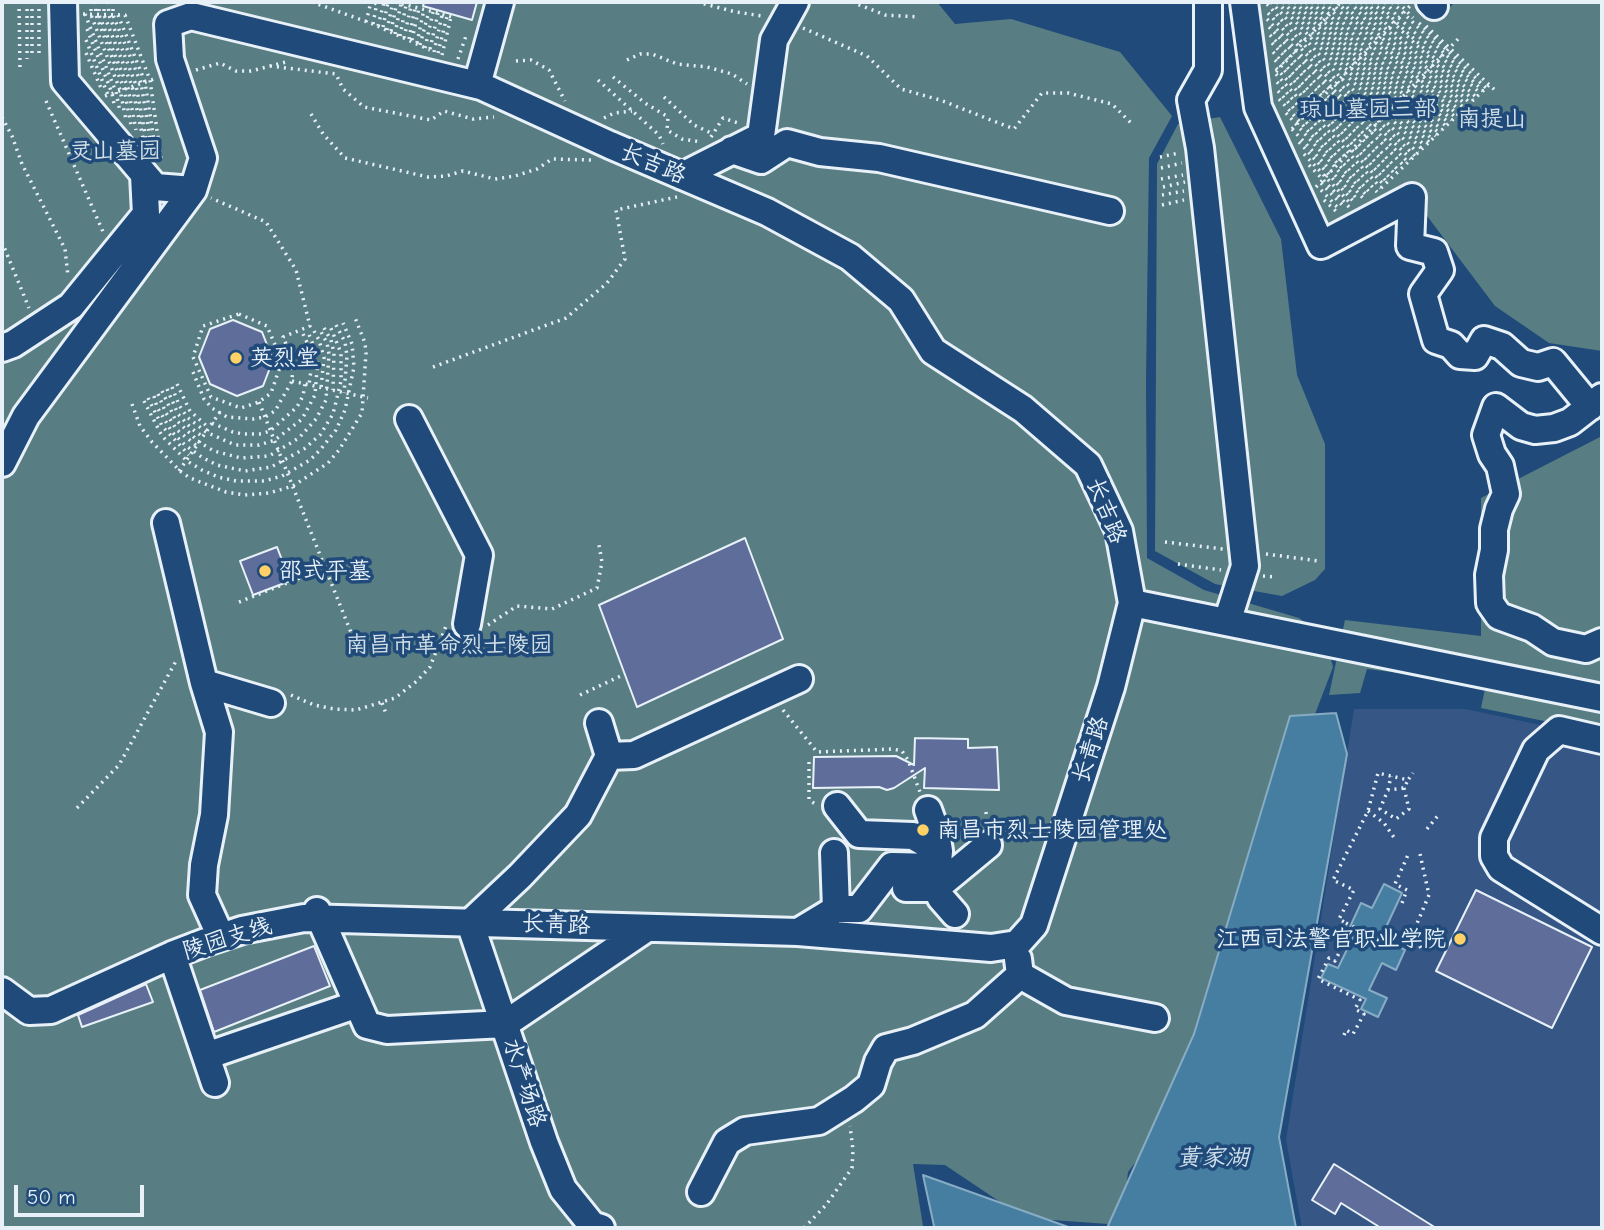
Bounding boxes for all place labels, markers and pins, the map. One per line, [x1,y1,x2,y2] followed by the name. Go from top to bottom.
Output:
[250,344,319,372] place label: 英烈堂
[228,350,244,366] marker: 英烈堂
[279,557,371,585] place label: 邵式平墓
[257,563,273,579] marker: 邵式平墓
[937,816,1167,844] place label: 南昌市烈士陵园管理处
[915,822,931,838] marker: 南昌市烈士陵园管理处
[1216,925,1446,953] place label: 江西司法警官职业学院
[1452,931,1468,947] marker: 江西司法警官职业学院

